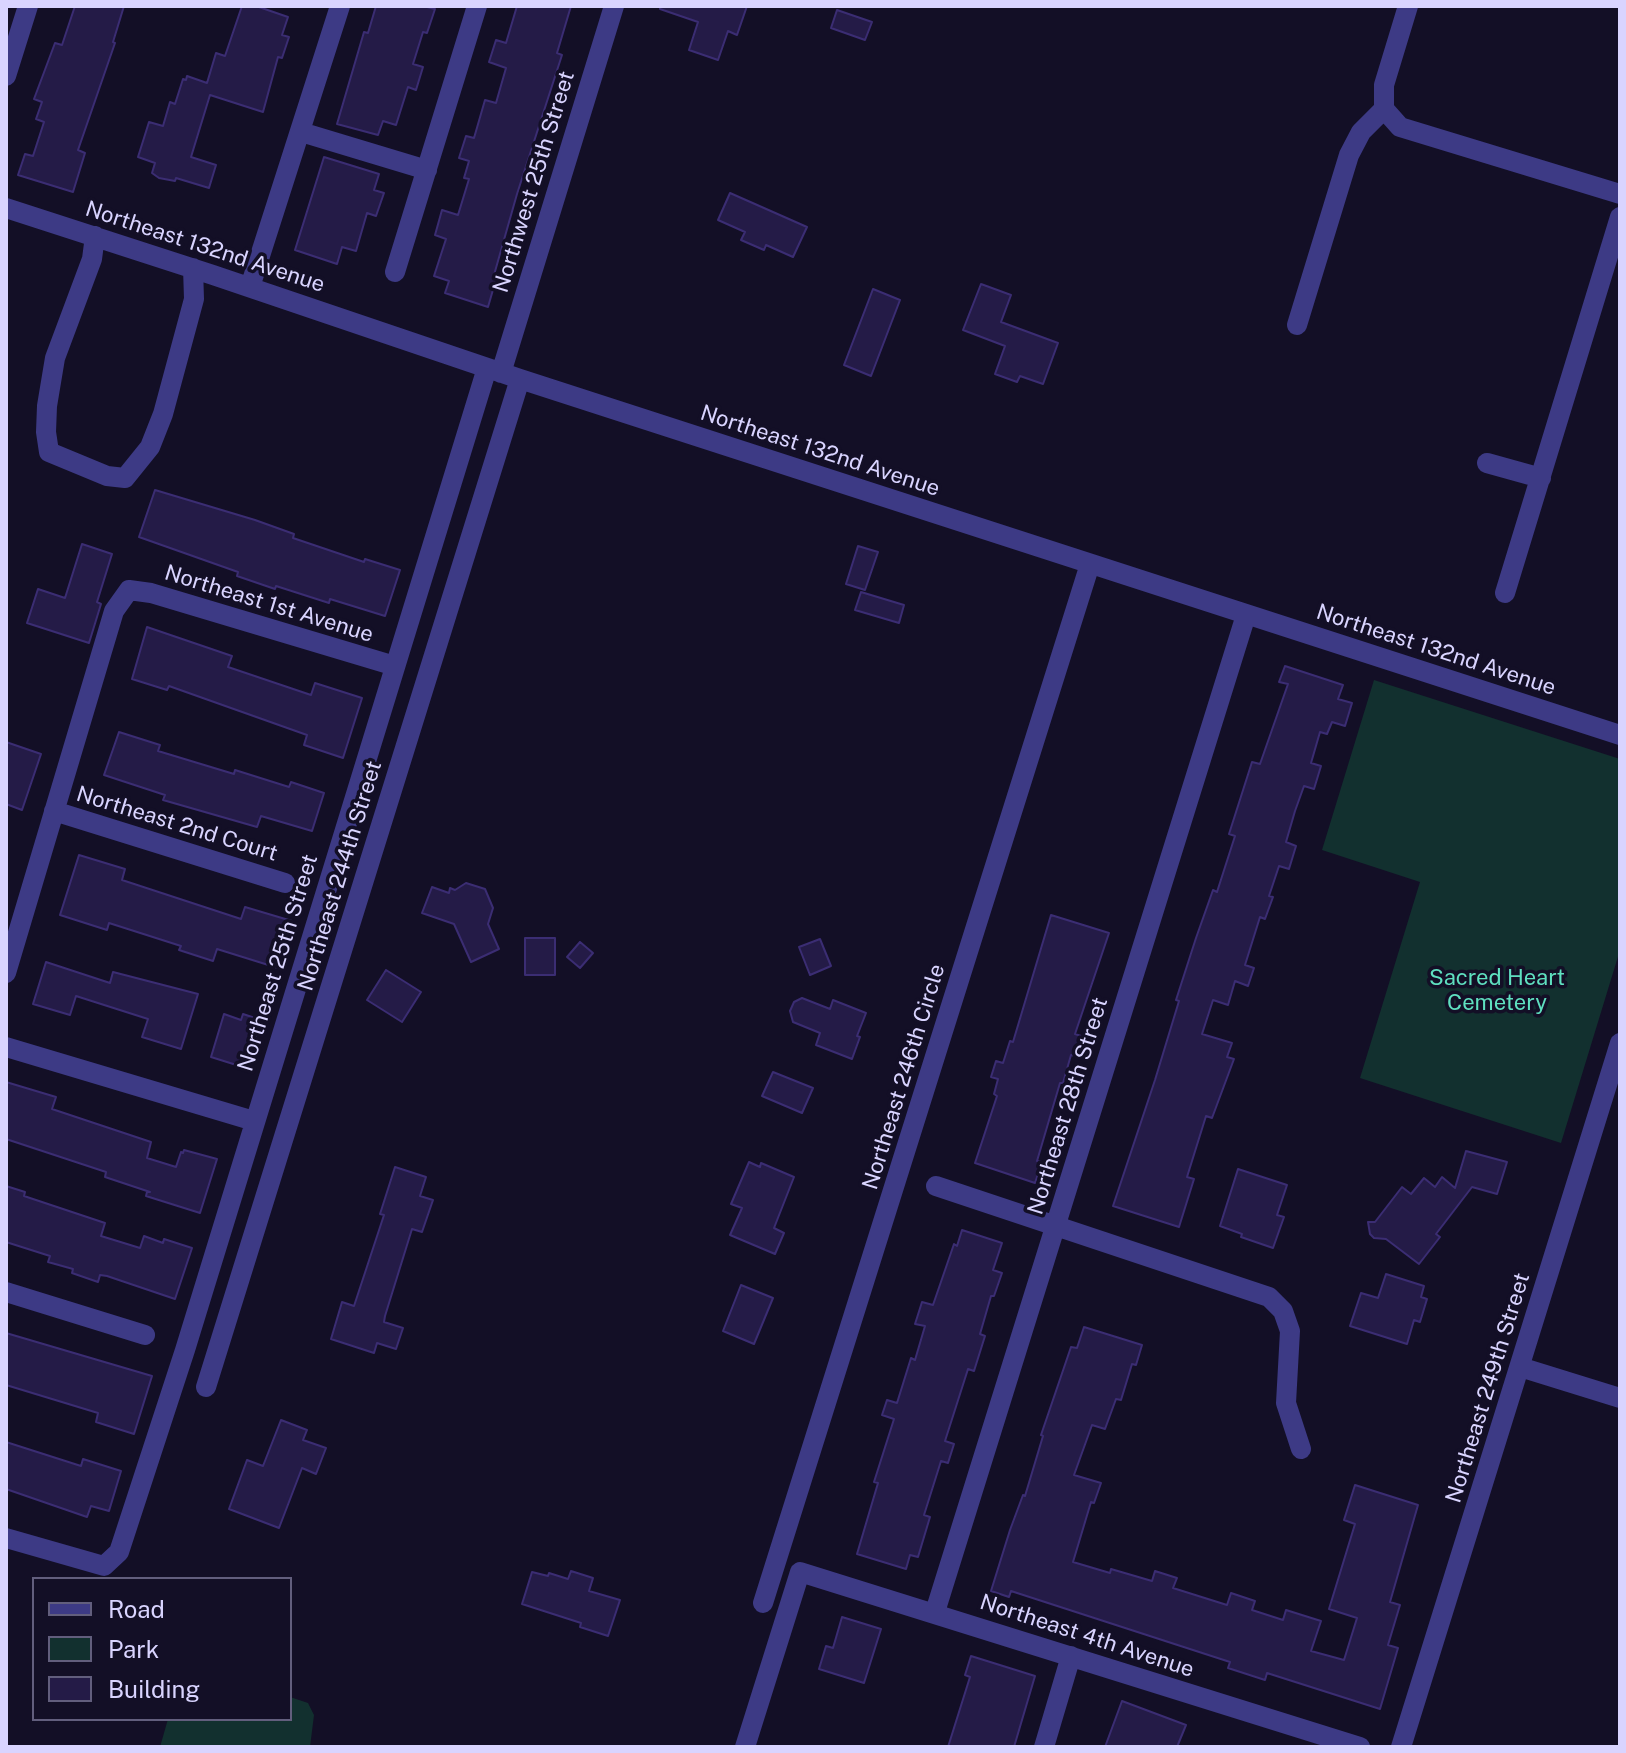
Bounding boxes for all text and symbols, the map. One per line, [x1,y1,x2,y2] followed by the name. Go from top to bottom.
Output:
[488,68,580,296] street label: Northwest 25th Street
[82,196,328,298] street label: Northeast 132nd Avenue
[697,400,943,502] street label: Northeast 132nd Avenue
[161,560,377,648] street label: Northeast 1st Avenue
[1313,599,1559,701] street label: Northeast 132nd Avenue
[292,758,388,994] street label: Northeast 244th Street
[73,781,281,867] street label: Northeast 2nd Court
[232,851,324,1075] street label: Northeast 25th Street
[857,961,951,1193] street label: Northeast 246th Circle
[1429,965,1565,1016] park label: Sacred Heart Cemetery
[1022,994,1114,1218] street label: Northeast 28th Street
[1440,1270,1536,1506] street label: Northeast 249th Street
[32,1577,292,1721] legend
[977,1589,1197,1683] street label: Northeast 4th Avenue
[108,1595,165,1623] text: Road
[108,1635,159,1663] text: Park
[108,1675,200,1703] text: Building

